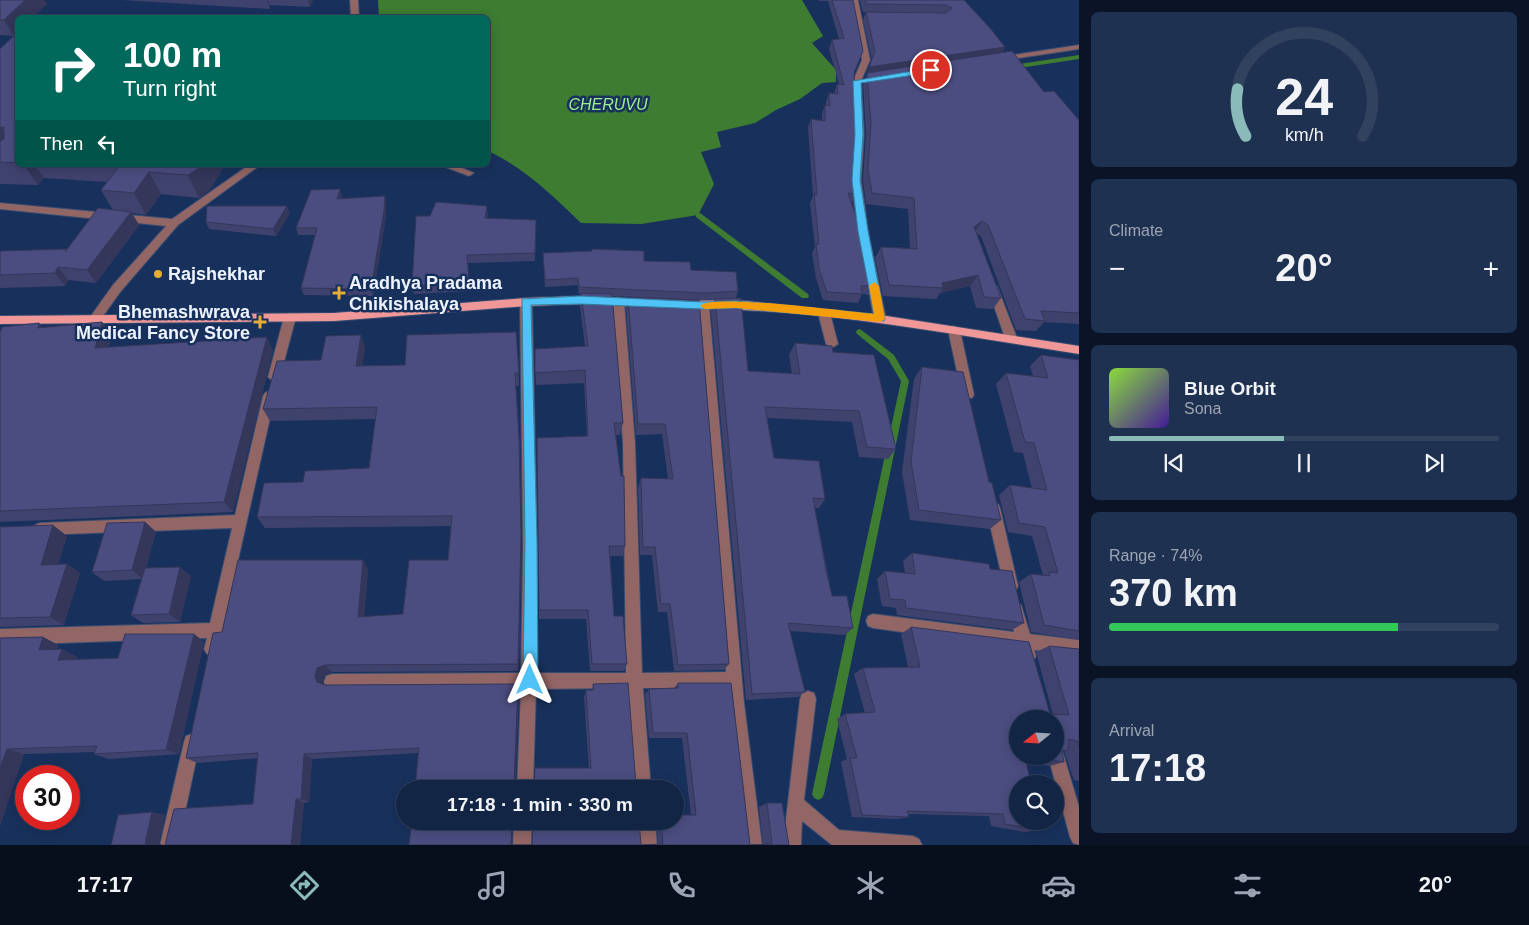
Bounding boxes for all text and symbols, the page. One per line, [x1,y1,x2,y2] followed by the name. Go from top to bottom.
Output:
[40,35,105,100] icon: right
[123,35,222,74] text: 100 m
[910,49,952,91] pin
[917,56,945,84] icon: arrive
[1275,68,1333,126] text: 24
[123,76,216,101] text: Turn right
[568,96,648,113] water label: CHERUVU
[1285,125,1323,145] text: km/h
[93,130,121,158] icon: left
[40,133,83,154] text: Then
[1109,222,1163,239] text: Climate
[1275,247,1333,289] text: 20°
[1109,253,1125,284] text: −
[1483,253,1499,284] text: +
[168,264,265,284] place label: Rajshekhar
[152,268,164,280] marker: Rajshekhar
[349,273,503,314] place label: Aradhya Pradama Chikishalaya
[333,287,345,299] marker: Aradhya Pradama Chikishalaya
[76,302,251,343] place label: Bhemashwrava Medical Fancy Store
[254,316,266,328] marker: Bhemashwrava Medical Fancy Store
[1184,378,1276,399] text: Blue Orbit
[1184,400,1221,417] text: Sona
[1160,449,1188,477] icon: previous
[1290,449,1318,477] icon: pause
[1420,449,1448,477] icon: next
[1109,547,1202,564] text: Range · 74%
[1109,572,1238,614] text: 370 km
[503,653,555,705] position arrow
[1009,710,1064,765] north arrow
[1009,710,1064,830] map controls
[1109,722,1154,739] text: Arrival
[1109,747,1206,789] text: 17:18
[15,765,80,830] speed limit sign: 30
[1009,775,1064,830] button: search
[447,794,633,815] text: 17:18 · 1 min · 330 m
[287,868,322,903] icon: directions
[475,868,510,903] icon: music
[664,868,699,903] icon: phone
[853,868,888,903] icon: climate
[1041,868,1076,903] icon: car
[1230,868,1265,903] icon: filters
[77,872,133,897] text: 17:17
[1419,872,1452,897] text: 20°

